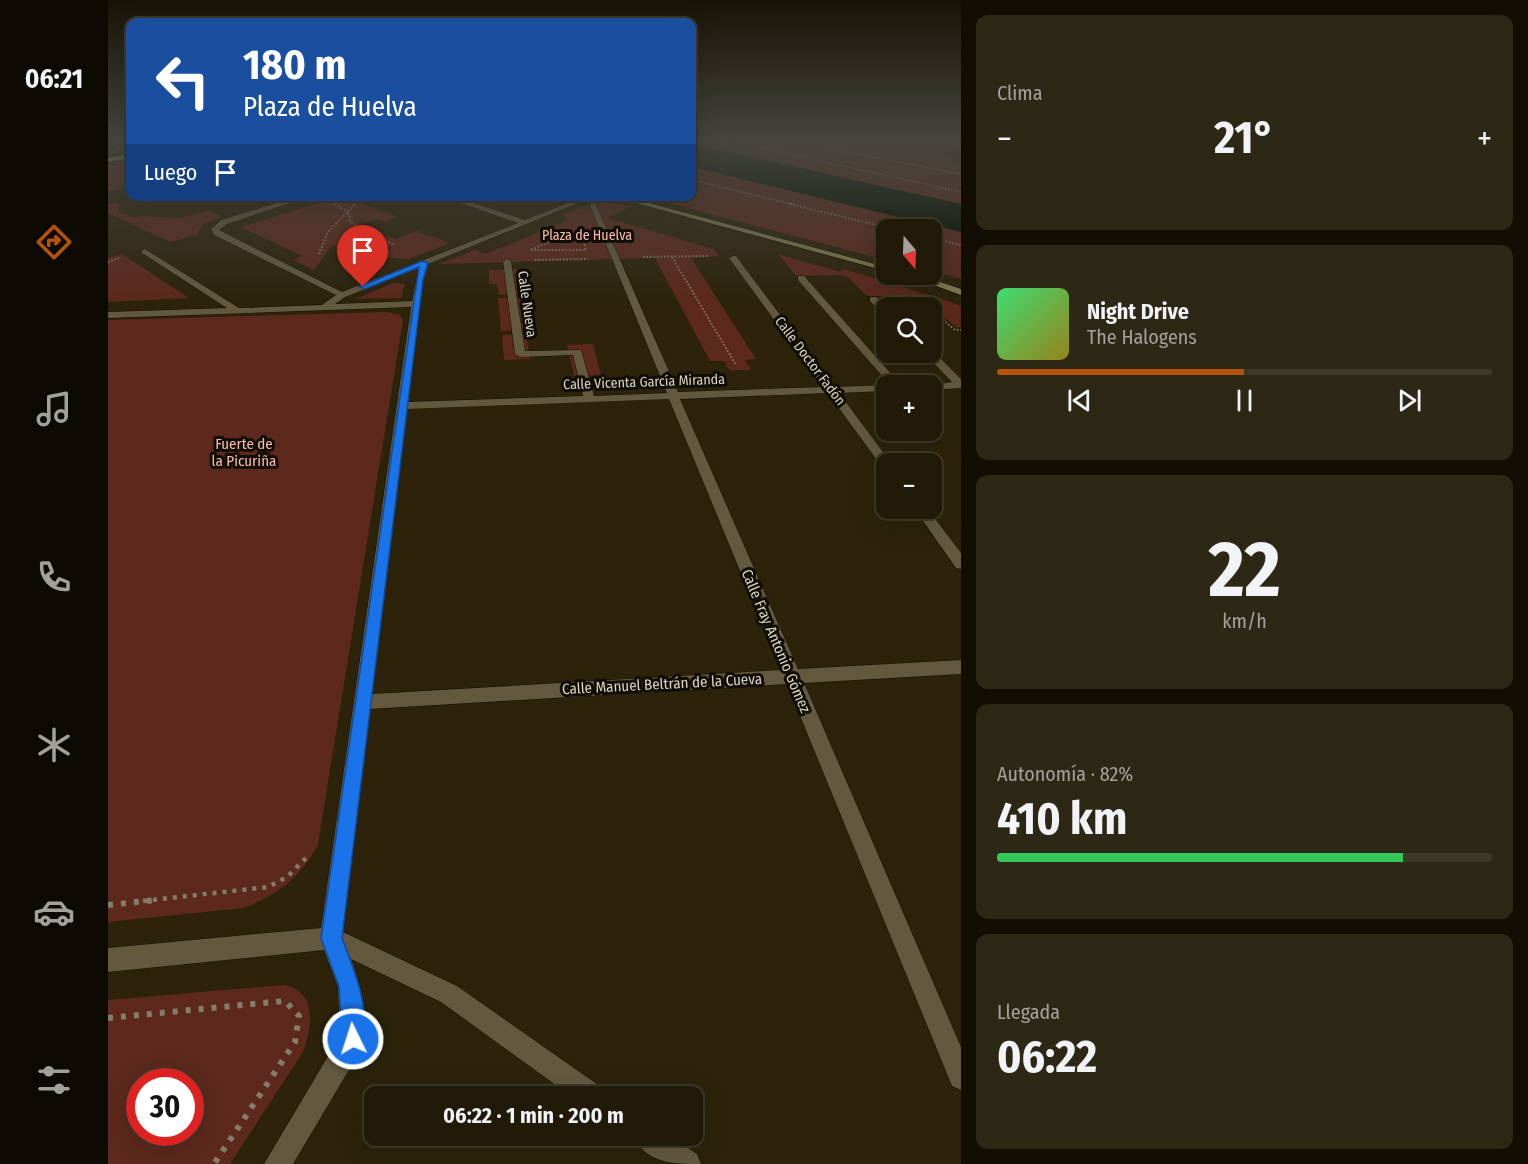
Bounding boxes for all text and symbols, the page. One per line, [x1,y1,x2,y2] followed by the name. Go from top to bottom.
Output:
[243,40,347,90] text: 180 m
[144,42,222,120] icon: left
[25,63,83,95] text: 06:21
[997,81,1042,105] text: Clima
[243,91,417,123] text: Plaza de Huelva
[1214,111,1275,165] text: 21°
[997,119,1012,159] text: −
[1477,119,1492,159] text: +
[209,156,242,189] icon: arrive
[144,159,197,186] text: Luego
[876,219,942,285] north arrow
[876,219,942,519] map controls
[33,221,75,263] icon: directions
[337,225,388,287] pin
[542,227,632,244] park label: Plaza de Huelva
[346,234,379,267] icon: arrive
[514,270,540,338] street label: Calle Nueva
[876,297,942,363] button: search
[1087,298,1189,325] text: Night Drive
[771,313,849,409] street label: Calle Doctor Fadón
[1087,325,1197,349] text: The Halogens
[563,371,725,393] street label: Calle Vicenta García Miranda
[876,375,942,441] button: +
[1063,384,1096,417] icon: previous
[1228,384,1261,417] icon: pause
[1393,384,1426,417] icon: next
[33,388,75,430] icon: music
[212,435,276,470] park label: Fuerte de la Picuriña
[876,453,942,519] button: −
[1208,523,1281,617] text: 22
[33,556,75,598] icon: phone
[738,566,814,716] street label: Calle Fray Antonio Gómez
[1222,609,1267,633] text: km/h
[562,670,762,698] street label: Calle Manuel Beltrán de la Cueva
[33,724,75,766] icon: climate
[997,762,1133,786] text: Autonomía · 82%
[997,792,1127,846] text: 410 km
[33,891,75,933] icon: car
[997,1000,1060,1024] text: Llegada
[321,1007,385,1071] position arrow
[997,1030,1097,1084] text: 06:22
[33,1059,75,1101] icon: filters
[126,1068,204,1146] speed limit sign: 30
[443,1102,624,1129] text: 06:22 · 1 min · 200 m

